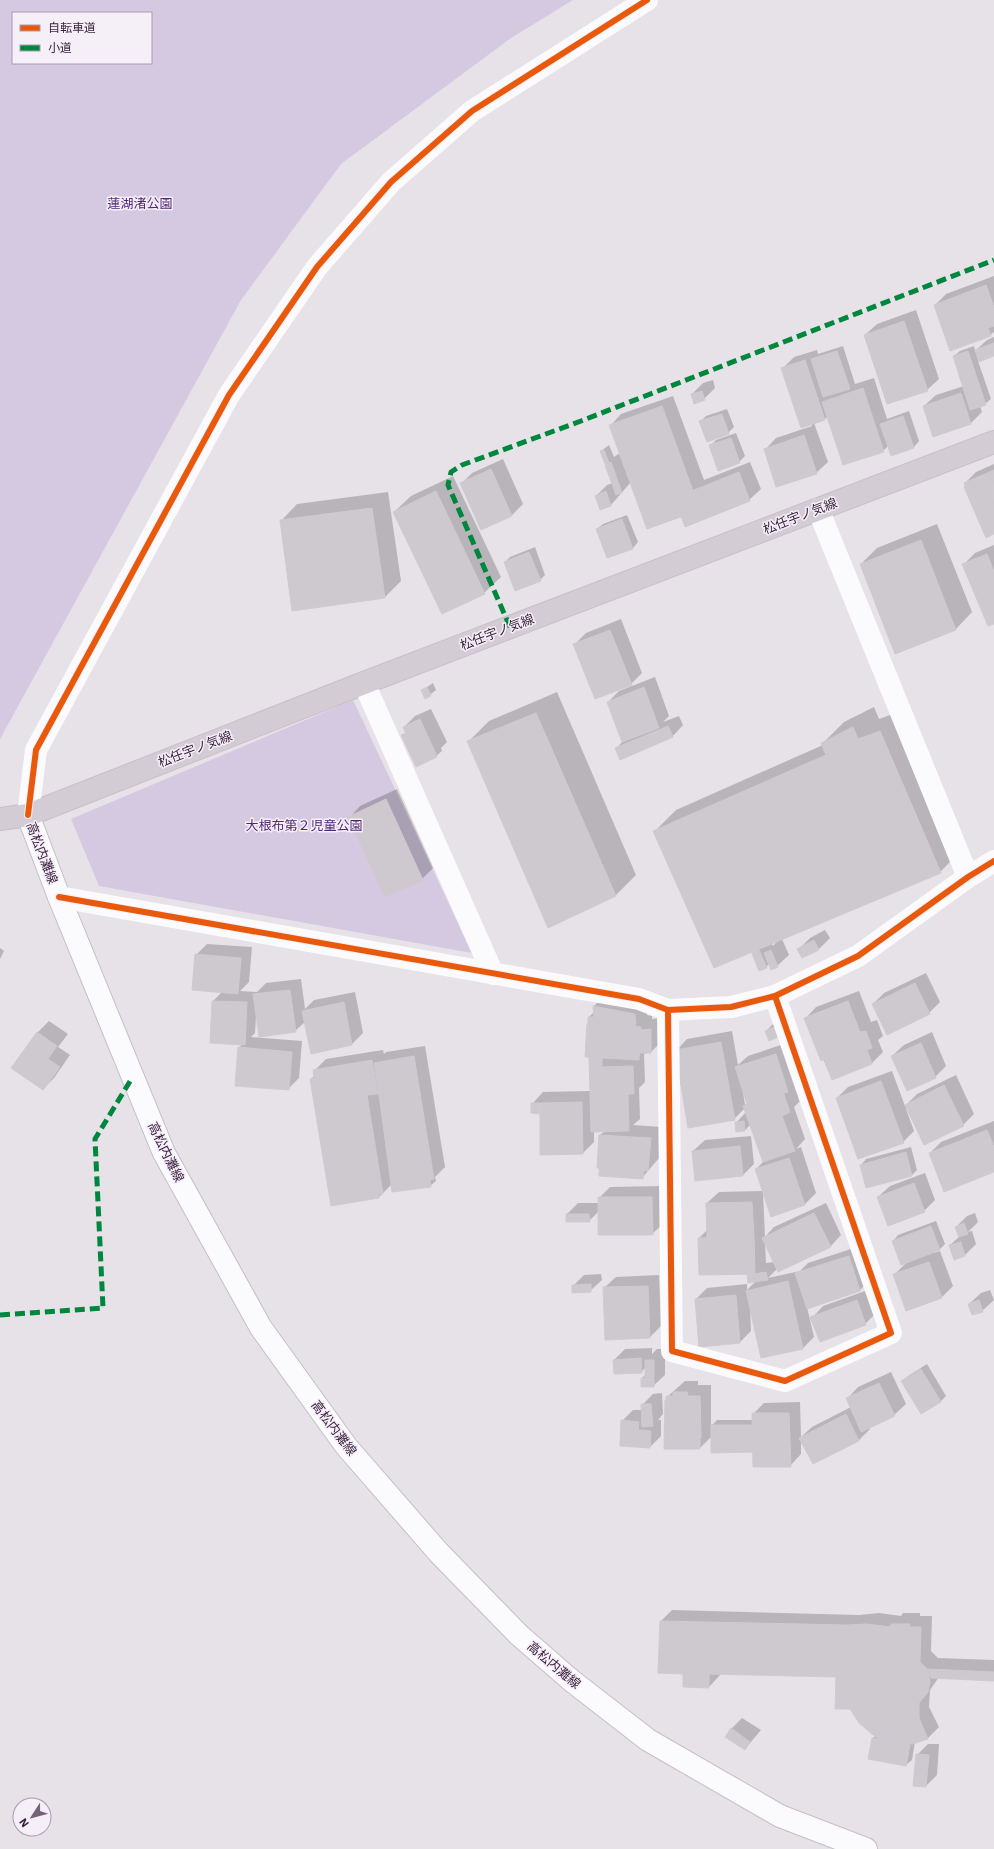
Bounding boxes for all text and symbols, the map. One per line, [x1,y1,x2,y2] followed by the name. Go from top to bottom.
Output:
[12,12,152,64] legend
[48,20,96,35] text: 自転車道
[48,40,72,55] text: 小道
[107,195,173,212] park label: 蓮湖渚公園
[761,494,839,538] street label: 松任宇ノ気線
[458,610,536,654] street label: 松任宇ノ気線
[156,727,234,771] street label: 松任宇ノ気線
[245,817,363,834] park label: 大根布第２児童公園
[22,820,62,886] street label: 高松内灘線
[144,1119,188,1185] street label: 高松内灘線
[308,1397,360,1459] street label: 高松内灘線
[524,1638,584,1692] street label: 高松内灘線
[12,1797,52,1837] north arrow
[16,1816,32,1830] text: N

